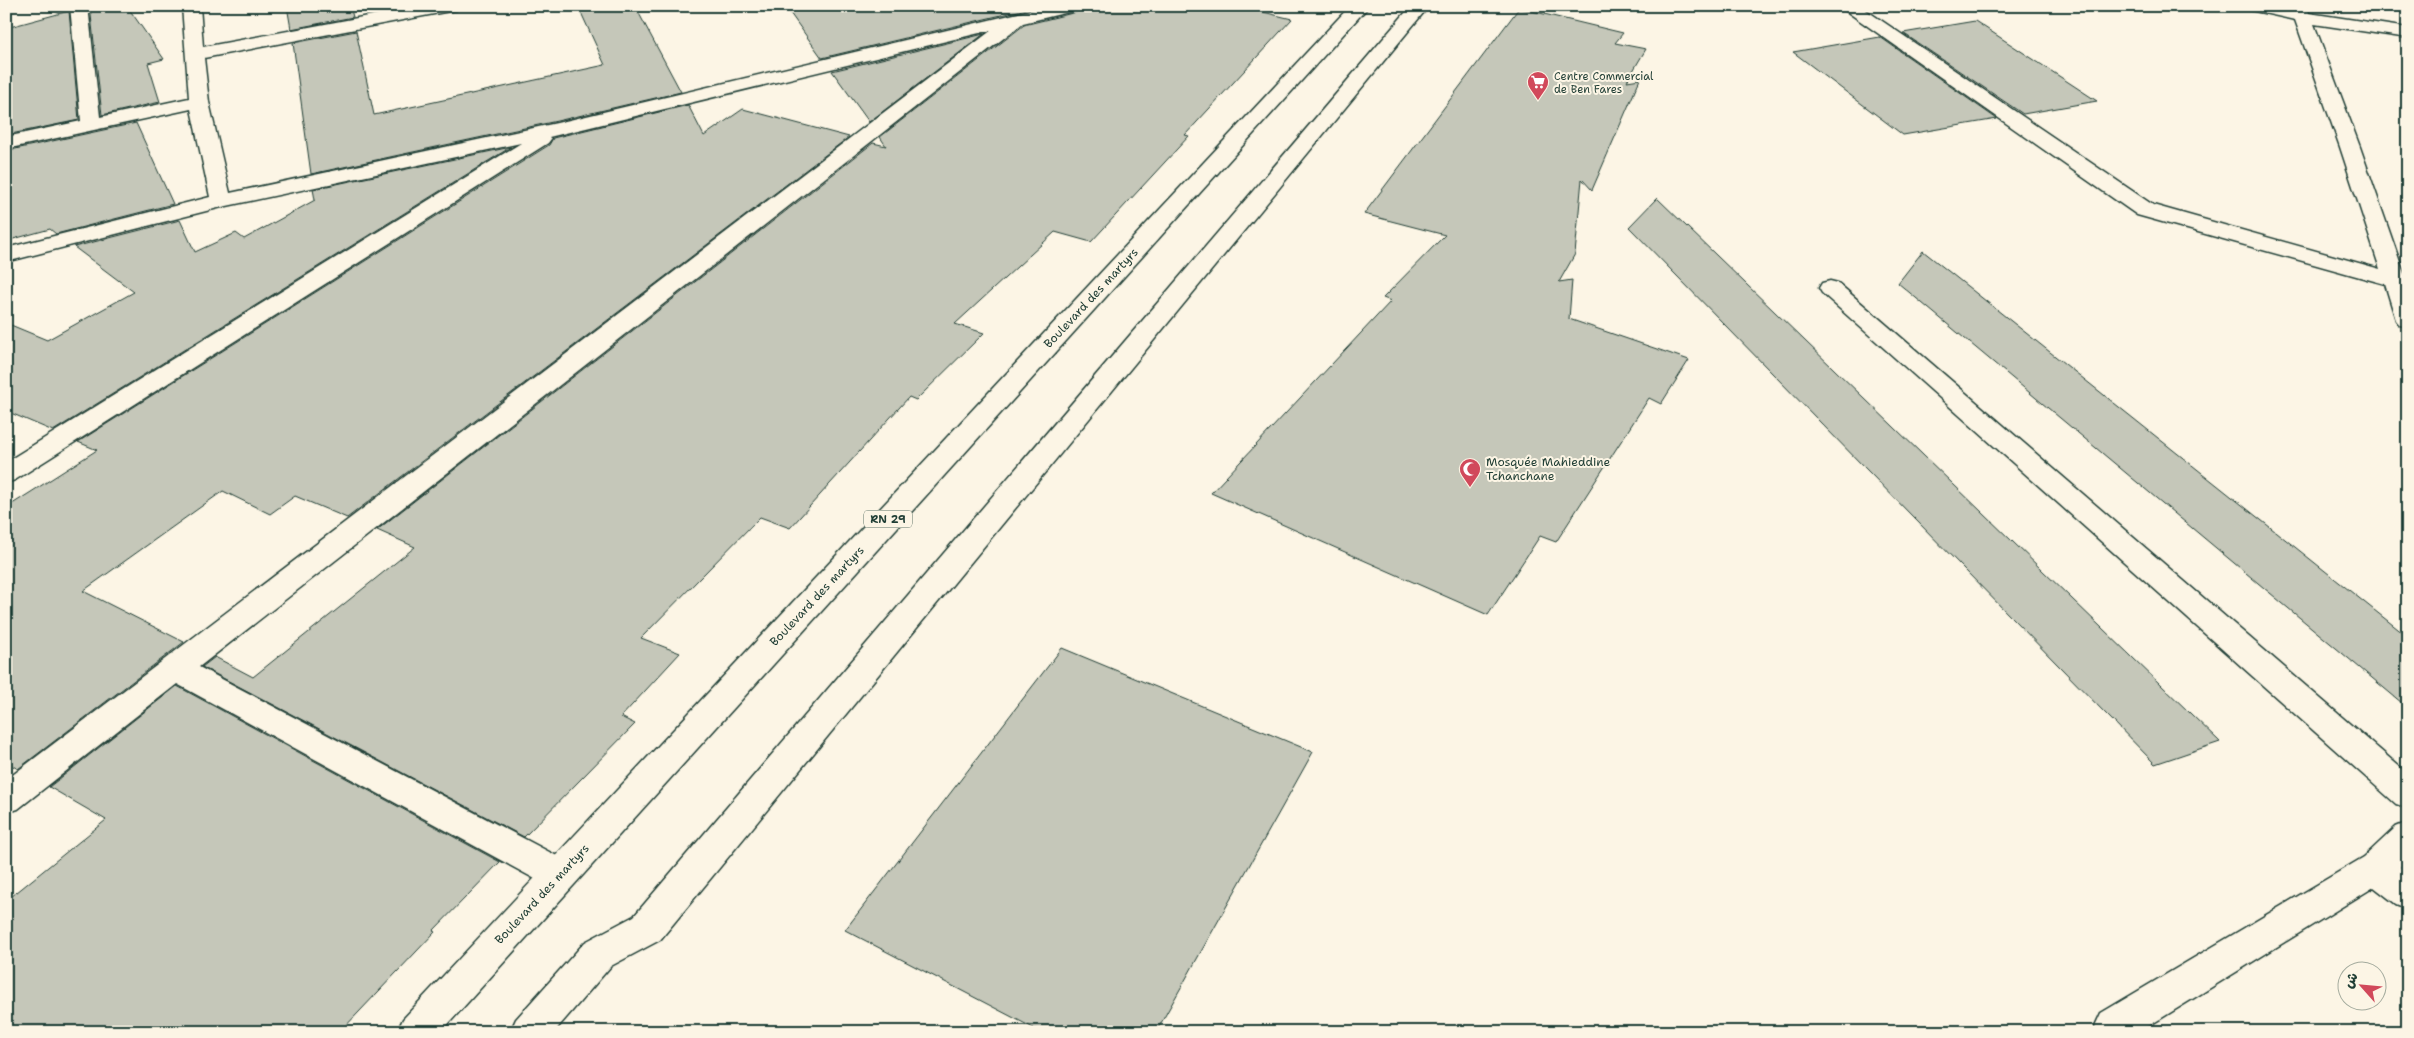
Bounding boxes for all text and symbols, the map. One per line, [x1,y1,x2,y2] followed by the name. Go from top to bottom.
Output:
[1554,69,1654,97] place label: Centre Commercial de Ben Fares
[1526,70,1550,101] supermarket icon: Centre Commercial de Ben Fares
[1040,244,1142,352] street label: Boulevard des martyrs
[1486,454,1611,484] place label: Mosquée Mahieddine Tchanchane
[1458,457,1482,488] mosque icon: Mosquée Mahieddine Tchanchane
[864,510,912,528] road number: RN 29
[766,542,868,650] street label: Boulevard des martyrs
[491,840,593,948] street label: Boulevard des martyrs
[2336,960,2386,1010] north arrow
[2339,969,2362,991] text: ش

